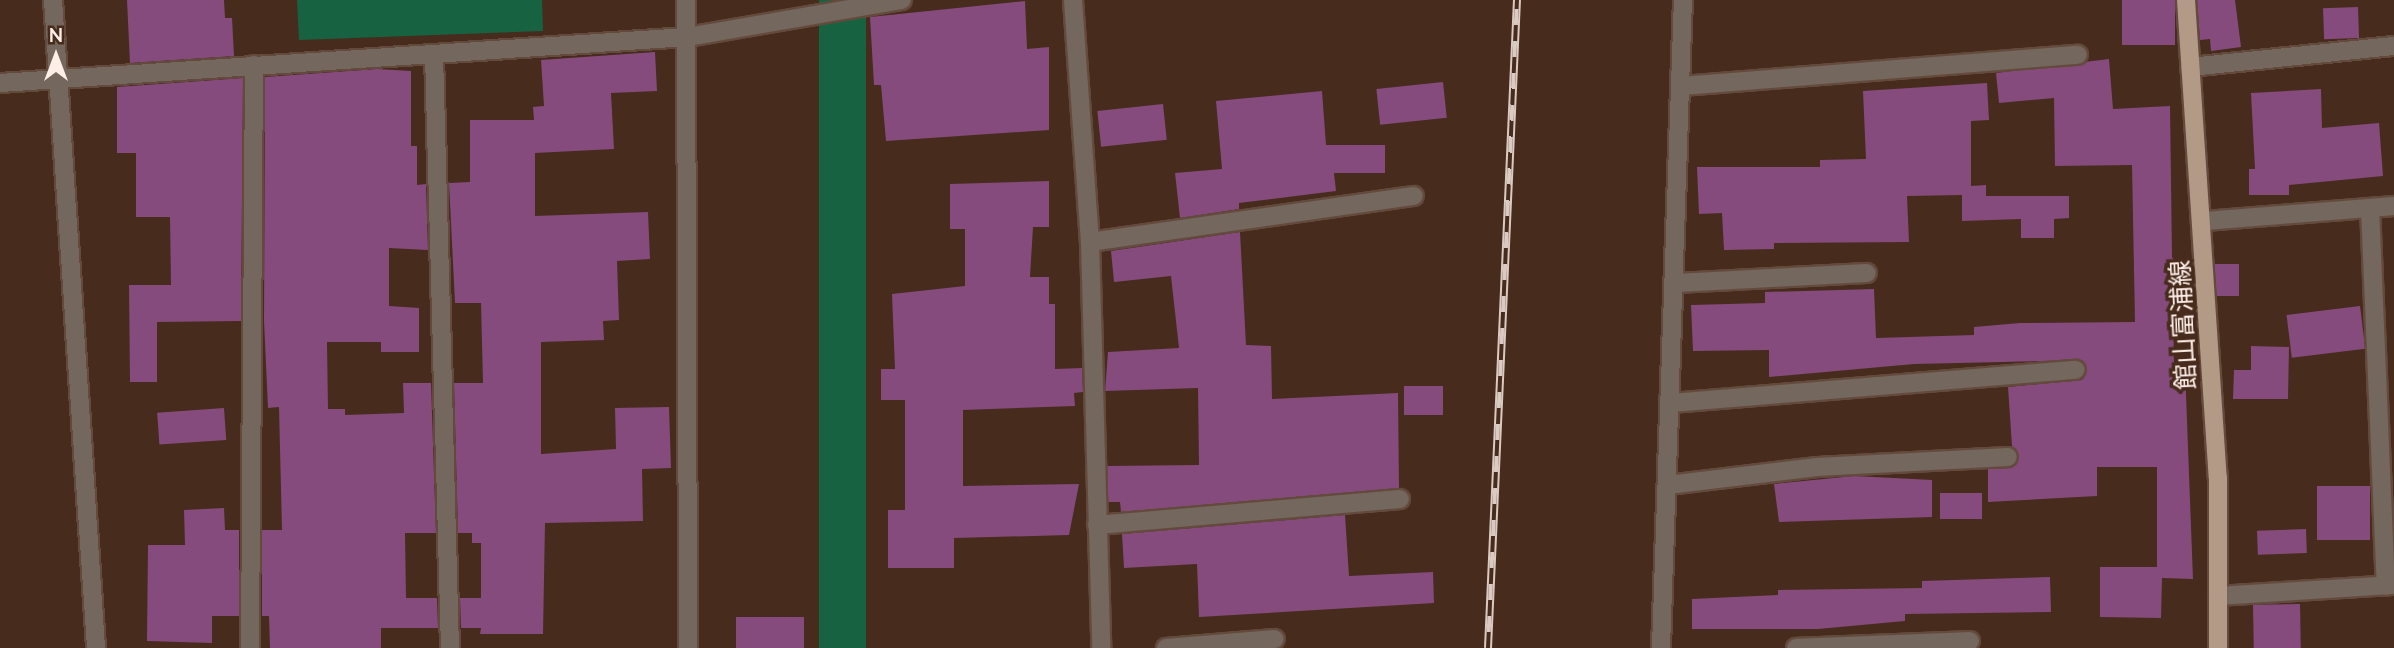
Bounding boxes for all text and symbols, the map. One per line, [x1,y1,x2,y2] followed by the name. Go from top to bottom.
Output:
[21,21,91,91] north arrow
[49,23,63,47] text: N
[2164,259,2202,391] street label: 館山富浦線

